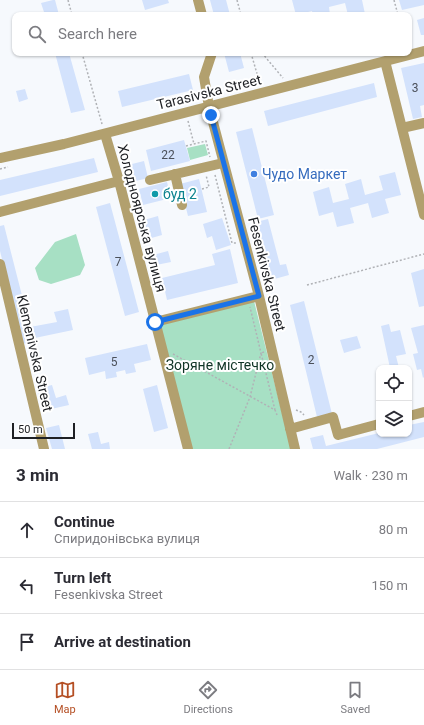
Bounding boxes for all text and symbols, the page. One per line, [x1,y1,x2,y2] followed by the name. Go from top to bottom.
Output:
[12,12,412,56] search box
[26,23,48,45] icon: search
[58,25,137,43] text: Search here
[155,71,263,113] street label: Tarasivska Street
[412,81,418,95] house number: 3
[202,106,220,124] route end
[115,142,169,294] street label: Холодноярська вулиця
[161,148,175,162] house number: 22
[262,166,347,182] place label: Чудо Маркет
[249,169,259,179] marker: Чудо Маркет
[163,186,197,202] place label: буд 2
[150,189,160,199] marker: буд 2
[245,215,289,333] street label: Fesenkivska Street
[115,255,122,269] house number: 7
[14,293,56,413] street label: Klemenivska Street
[146,313,164,331] route start
[308,353,315,367] house number: 2
[111,355,118,369] house number: 5
[166,357,274,373] park label: Зоряне містечко
[376,365,412,437] map controls
[376,365,412,401] button: locate
[376,401,412,437] button: layers
[12,421,75,440] scale bar
[18,423,43,436] text: 50 m
[16,465,59,485] text: 3 min
[333,468,408,483] text: Walk · 230 m
[54,513,115,531] text: Continue
[16,519,38,541] icon: ahead
[379,522,408,537] text: 80 m
[54,531,200,546] text: Спиридонівська вулиця
[54,569,111,587] text: Turn left
[16,575,38,597] icon: left
[371,578,408,593] text: 150 m
[54,587,163,602] text: Fesenkivska Street
[16,631,38,653] icon: arrive
[54,633,191,651] text: Arrive at destination
[54,679,76,716] tab: Map
[183,679,233,716] tab: Directions
[340,679,370,716] tab: Saved

